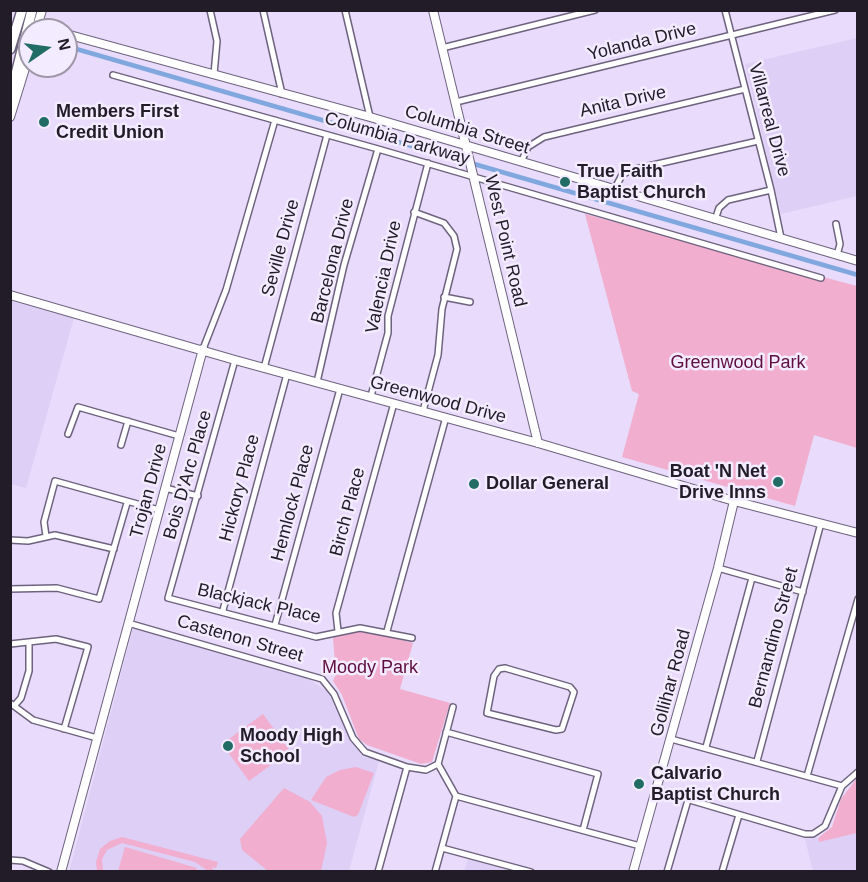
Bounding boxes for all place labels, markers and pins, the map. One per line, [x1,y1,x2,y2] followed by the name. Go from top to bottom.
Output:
[56,101,179,144] place label: Members First Credit Union
[37,115,51,129] marker: Members First Credit Union
[577,161,706,204] place label: True Faith Baptist Church
[558,175,572,189] marker: True Faith Baptist Church
[670,461,766,504] place label: Boat 'N Net Drive Inns
[486,473,609,495] place label: Dollar General
[771,475,785,489] marker: Boat 'N Net Drive Inns
[467,477,481,491] marker: Dollar General
[240,725,343,768] place label: Moody High School
[221,739,235,753] marker: Moody High School
[651,763,780,806] place label: Calvario Baptist Church
[632,777,646,791] marker: Calvario Baptist Church

